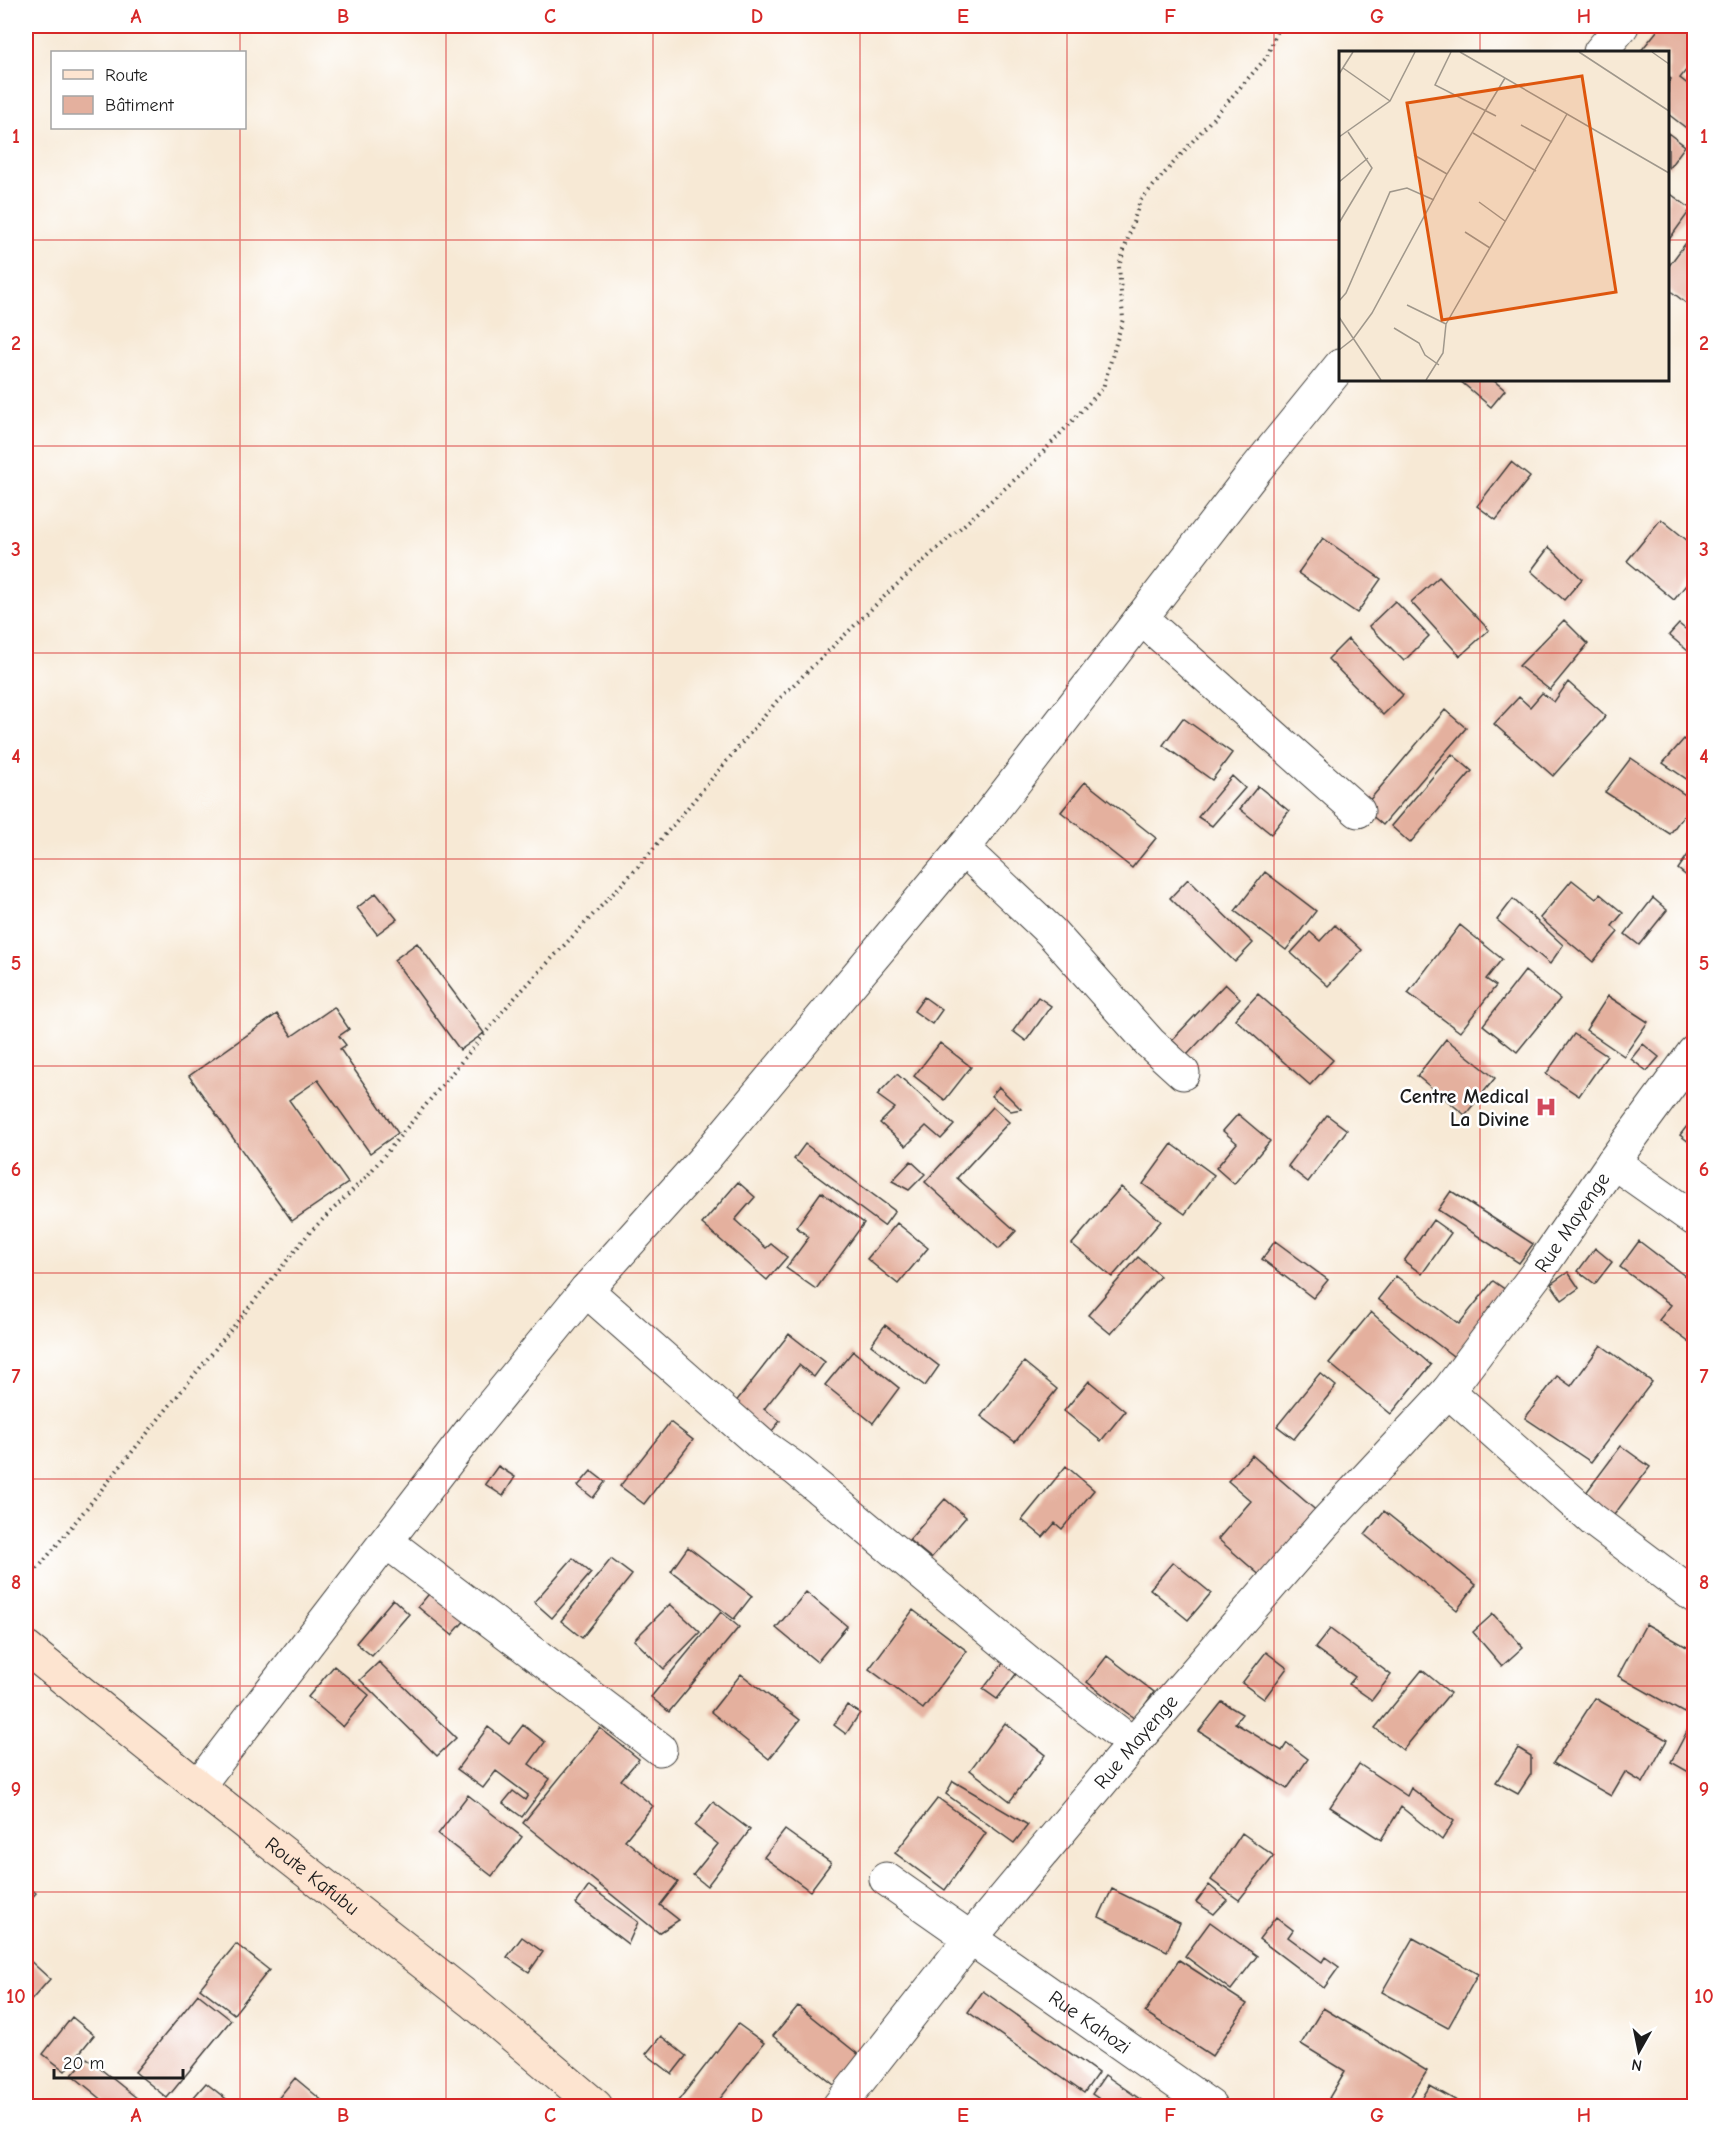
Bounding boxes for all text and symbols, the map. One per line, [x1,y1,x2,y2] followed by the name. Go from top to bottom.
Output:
[130,5,142,28] text: A
[337,5,349,28] text: B
[544,5,556,28] text: C
[751,5,763,28] text: D
[957,5,969,28] text: E
[1164,5,1176,28] text: F
[1370,5,1384,28] text: G
[1577,5,1591,28] text: H
[51,51,246,129] legend
[1339,51,1669,381] inset map
[105,65,148,86] text: Route
[105,95,175,116] text: Bâtiment
[12,125,20,148] text: 1
[1700,125,1708,148] text: 1
[11,332,21,355] text: 2
[1699,332,1709,355] text: 2
[11,538,21,561] text: 3
[1699,538,1709,561] text: 3
[11,745,21,768] text: 4
[1699,745,1709,768] text: 4
[11,952,21,975] text: 5
[1699,952,1709,975] text: 5
[1400,1085,1529,1131] place label: Centre Medical La Divine
[1534,1095,1558,1119] hospital icon: Centre Medical La Divine
[11,1158,21,1181] text: 6
[1699,1158,1709,1181] text: 6
[1530,1168,1615,1277] street label: Rue Mayenge
[12,1365,21,1388] text: 7
[1700,1365,1709,1388] text: 7
[11,1571,21,1594] text: 8
[1699,1571,1709,1594] text: 8
[1090,1690,1183,1794] street label: Rue Mayenge
[11,1778,21,1801] text: 9
[1699,1778,1709,1801] text: 9
[261,1832,364,1920] street label: Route Kafubu
[6,1985,26,2008] text: 10
[1694,1985,1714,2008] text: 10
[1044,1986,1135,2059] street label: Rue Kahozi
[1609,2021,1669,2081] north arrow
[54,2042,183,2080] scale bar
[63,2053,104,2074] text: 20 m
[1630,2055,1643,2075] text: N
[130,2104,142,2127] text: A
[337,2104,349,2127] text: B
[544,2104,556,2127] text: C
[751,2104,763,2127] text: D
[957,2104,969,2127] text: E
[1164,2104,1176,2127] text: F
[1370,2104,1384,2127] text: G
[1577,2104,1591,2127] text: H

